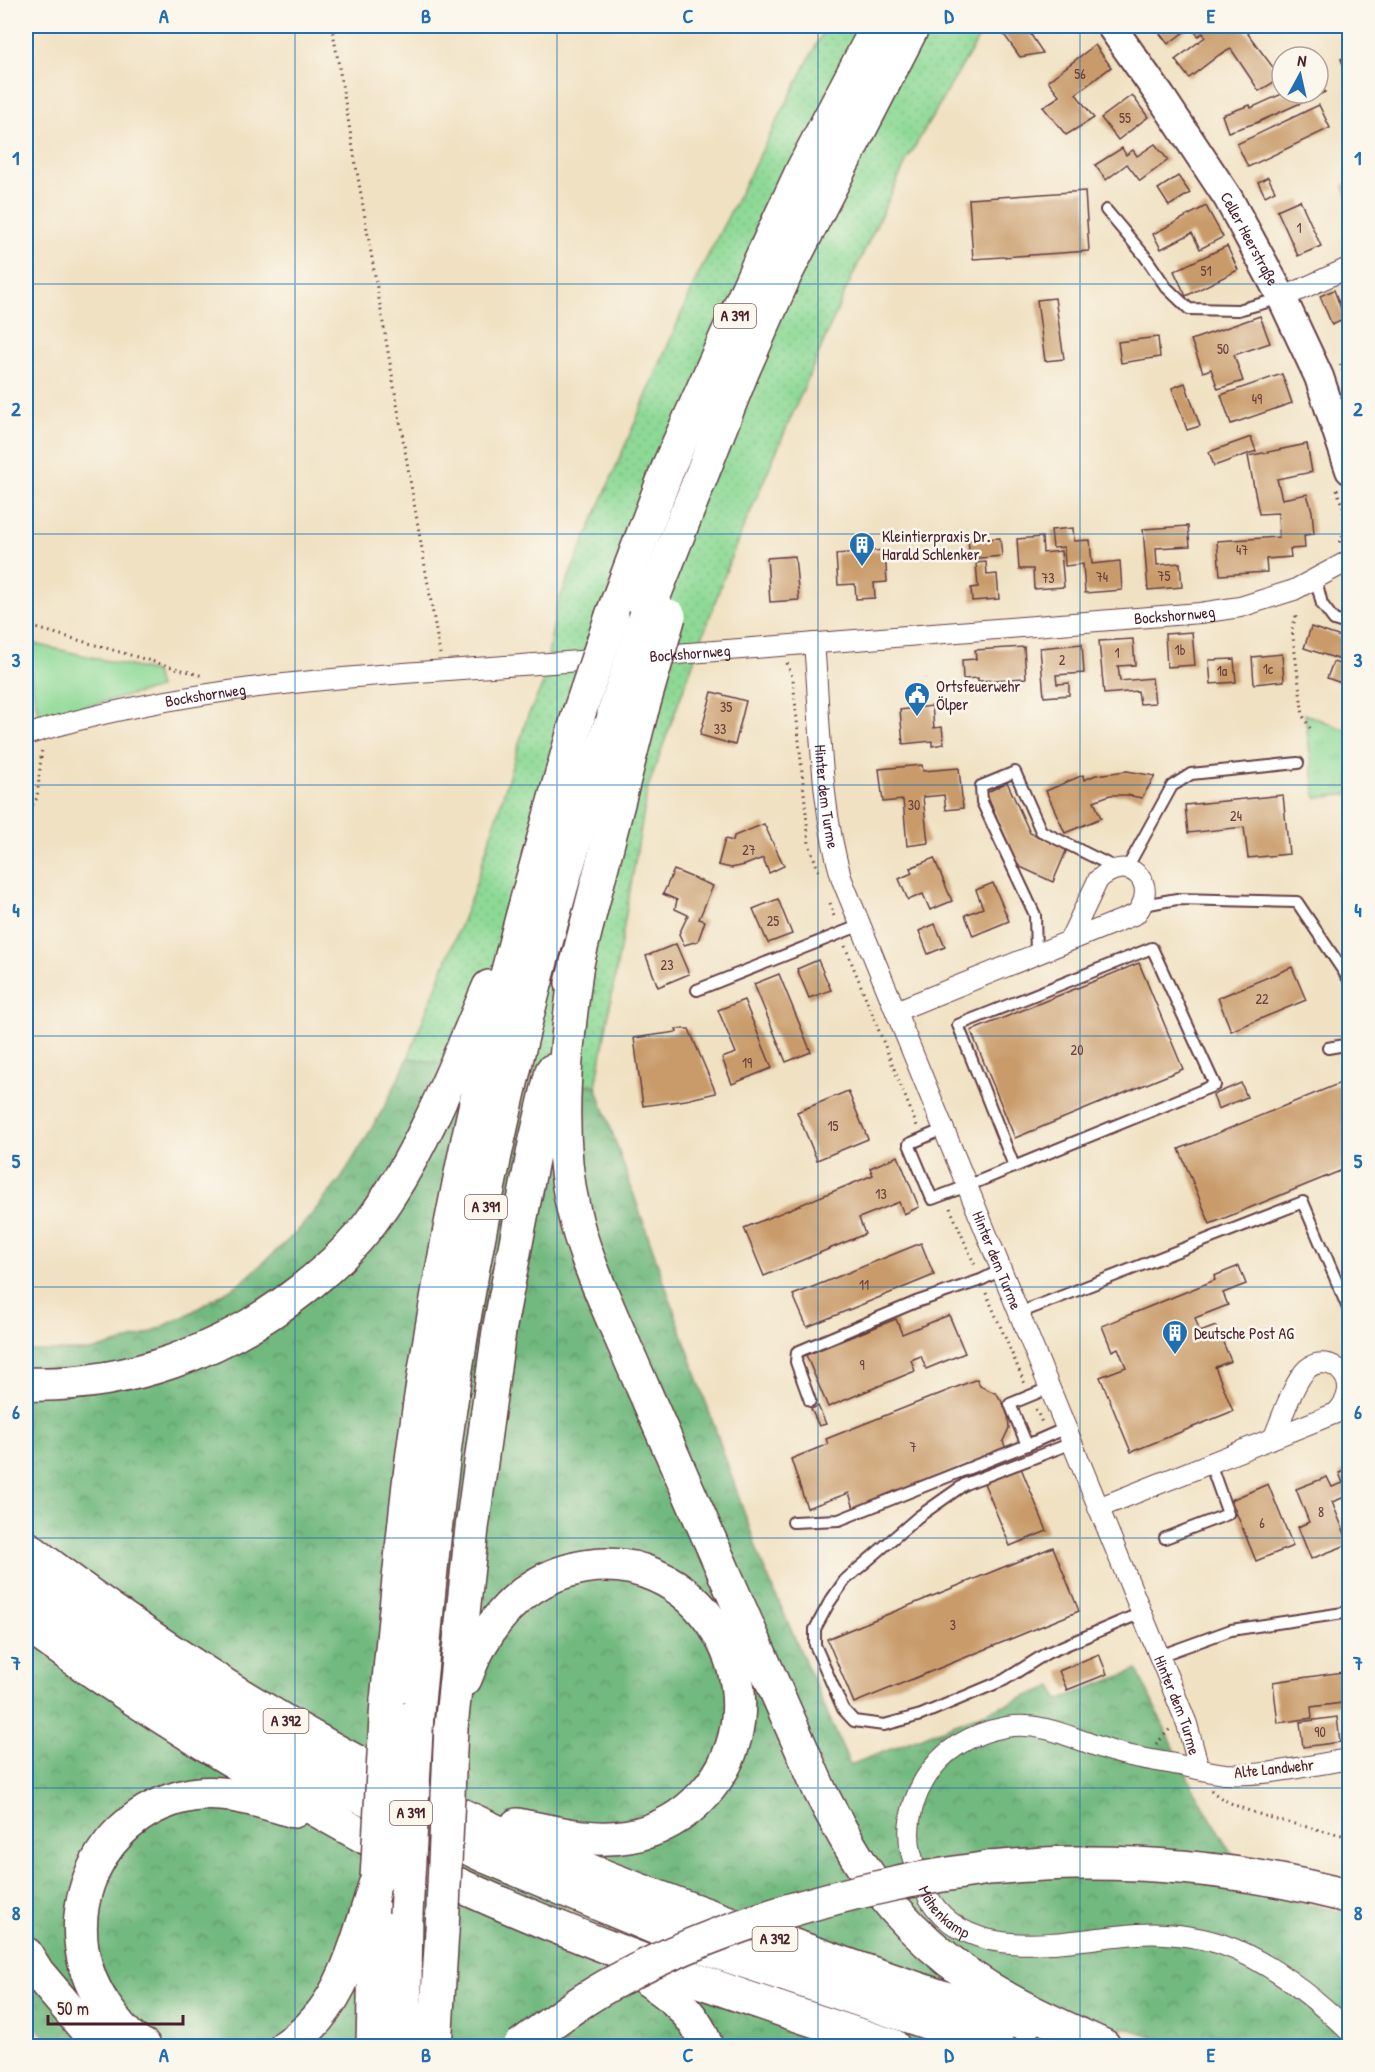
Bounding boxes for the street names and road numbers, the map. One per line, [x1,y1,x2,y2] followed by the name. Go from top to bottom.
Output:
[1216,187,1284,290] street label: Celler Heerstraße
[714,304,756,328] road number: A 391
[1133,600,1216,629] street label: Bockshornweg
[649,639,731,667] street label: Bockshornweg
[163,678,247,712] street label: Bockshornweg
[810,744,845,851] street label: Hinter dem Turme
[465,1195,507,1219] road number: A 391
[967,1208,1028,1313] street label: Hinter dem Turme
[1149,1652,1206,1758] street label: Hinter dem Turme
[264,1709,308,1733] road number: A 392
[1233,1753,1315,1783] street label: Alte Landwehr
[390,1801,432,1825] road number: A 391
[914,1882,974,1943] street label: Mähenkamp
[752,1927,798,1951] road number: A 392

